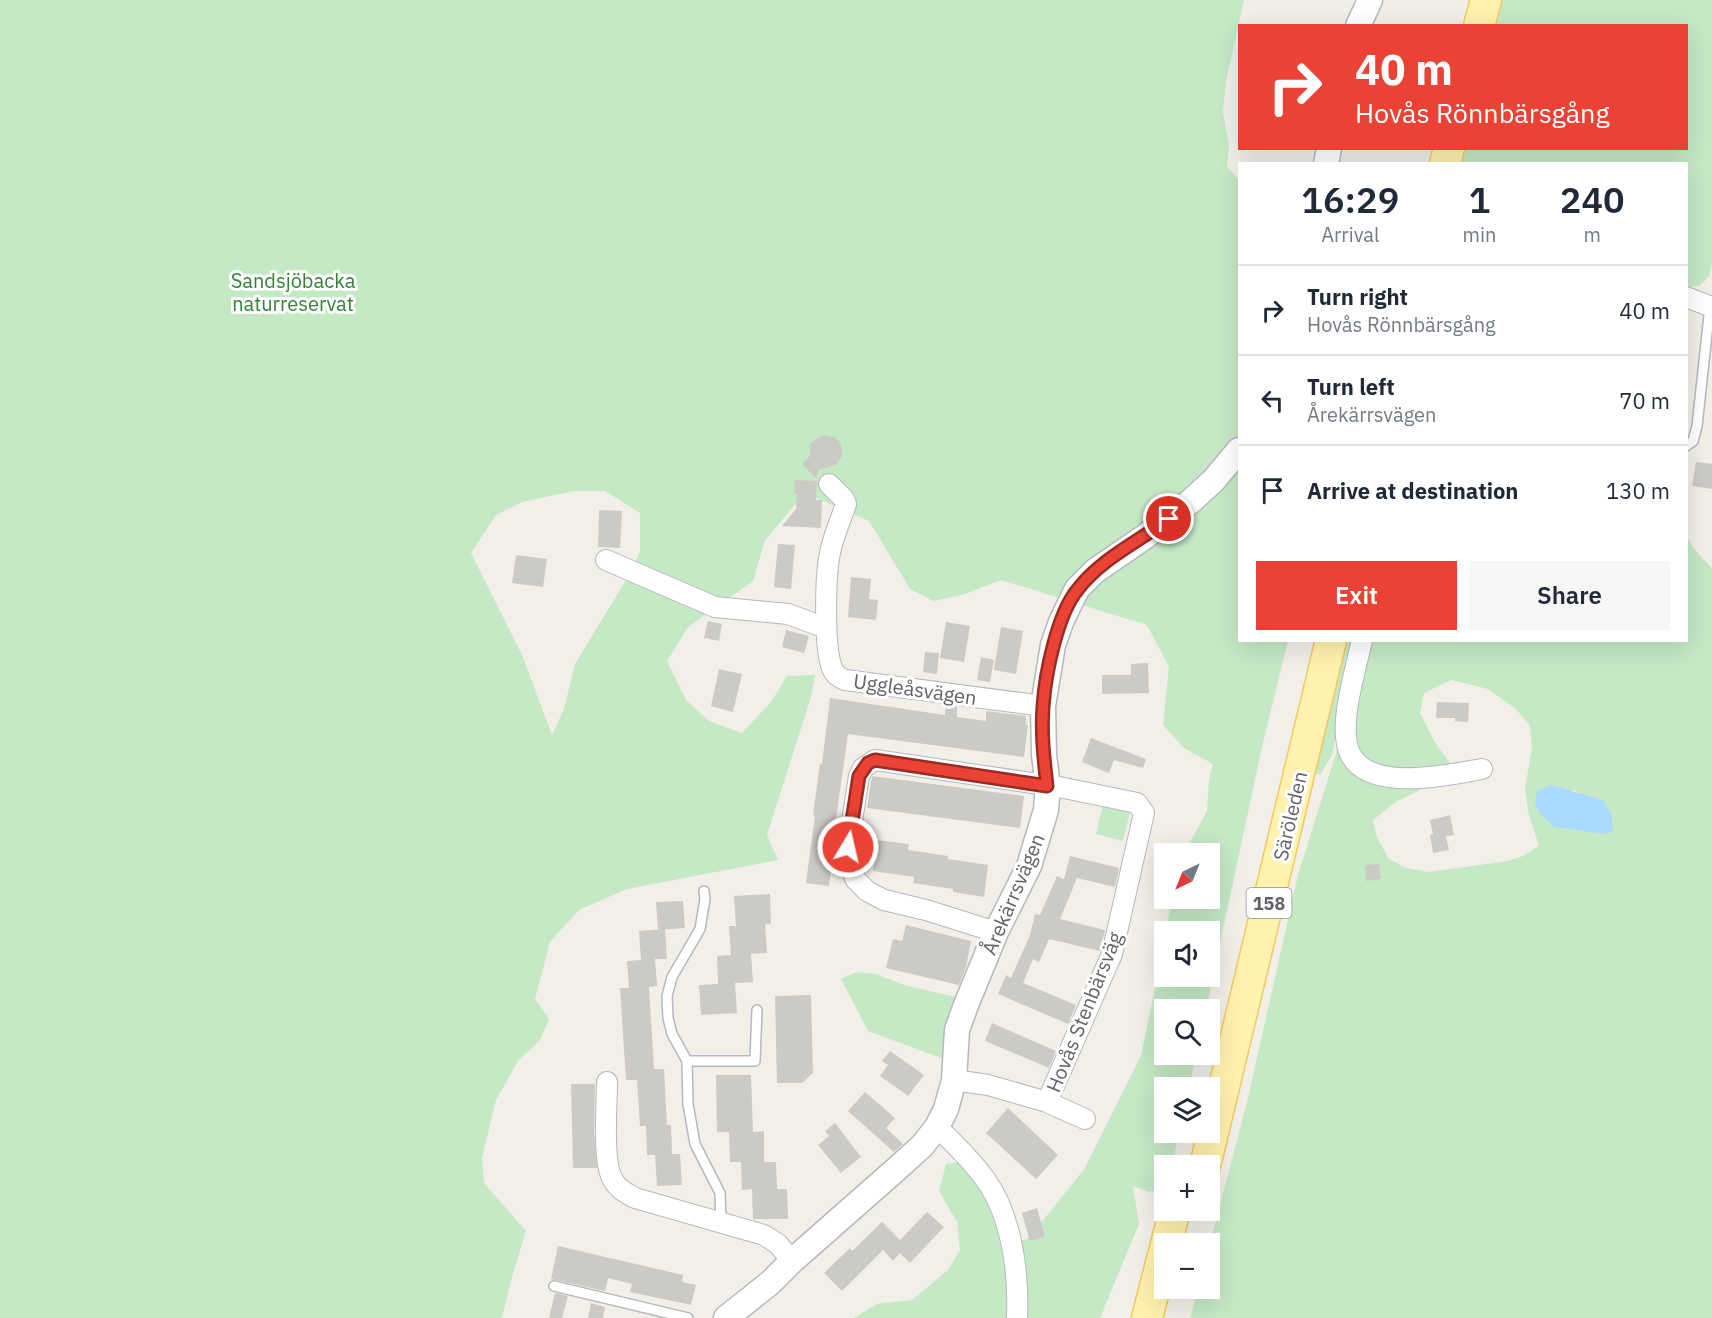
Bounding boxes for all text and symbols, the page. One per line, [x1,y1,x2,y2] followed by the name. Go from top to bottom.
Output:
[1355,42,1453,97] text: 40 m
[1256,48,1334,126] icon: right
[1355,95,1610,130] text: Hovås Rönnbärsgång
[1301,176,1399,223] text: 16:29
[1469,176,1490,223] text: 1
[1560,176,1625,223] text: 240
[1321,221,1379,248] text: Arrival
[1463,221,1496,248] text: min
[1583,221,1601,248] text: m
[231,267,356,317] park label: Sandsjöbacka naturreservat
[1307,282,1408,311] text: Turn right
[1256,294,1289,327] icon: right
[1619,296,1670,325] text: 40 m
[1307,311,1496,338] text: Hovås Rönnbärsgång
[1307,372,1395,401] text: Turn left
[1256,384,1289,417] icon: left
[1619,386,1670,415] text: 70 m
[1307,401,1436,428] text: Årekärrsvägen
[1256,474,1289,507] icon: arrive
[1307,476,1518,505] text: Arrive at destination
[1606,476,1670,505] text: 130 m
[1143,493,1194,544] pin
[1152,502,1185,535] icon: arrive
[1256,561,1457,630] button: Exit
[1469,561,1670,630] button: Share
[852,667,978,711] street label: Uggleåsvägen
[1267,769,1313,863] street label: Säröleden
[816,815,880,879] position arrow
[975,829,1051,959] street label: Årekärrsvägen
[1154,843,1220,909] north arrow
[1154,843,1220,1299] map controls
[1246,888,1292,918] road number: 158
[1154,921,1220,987] button: sound
[1039,927,1129,1096] street label: Hovås Stenbärsväg
[1154,999,1220,1065] button: search
[1154,1077,1220,1143] button: layers
[1154,1155,1220,1221] button: +
[1154,1233,1220,1299] button: −

